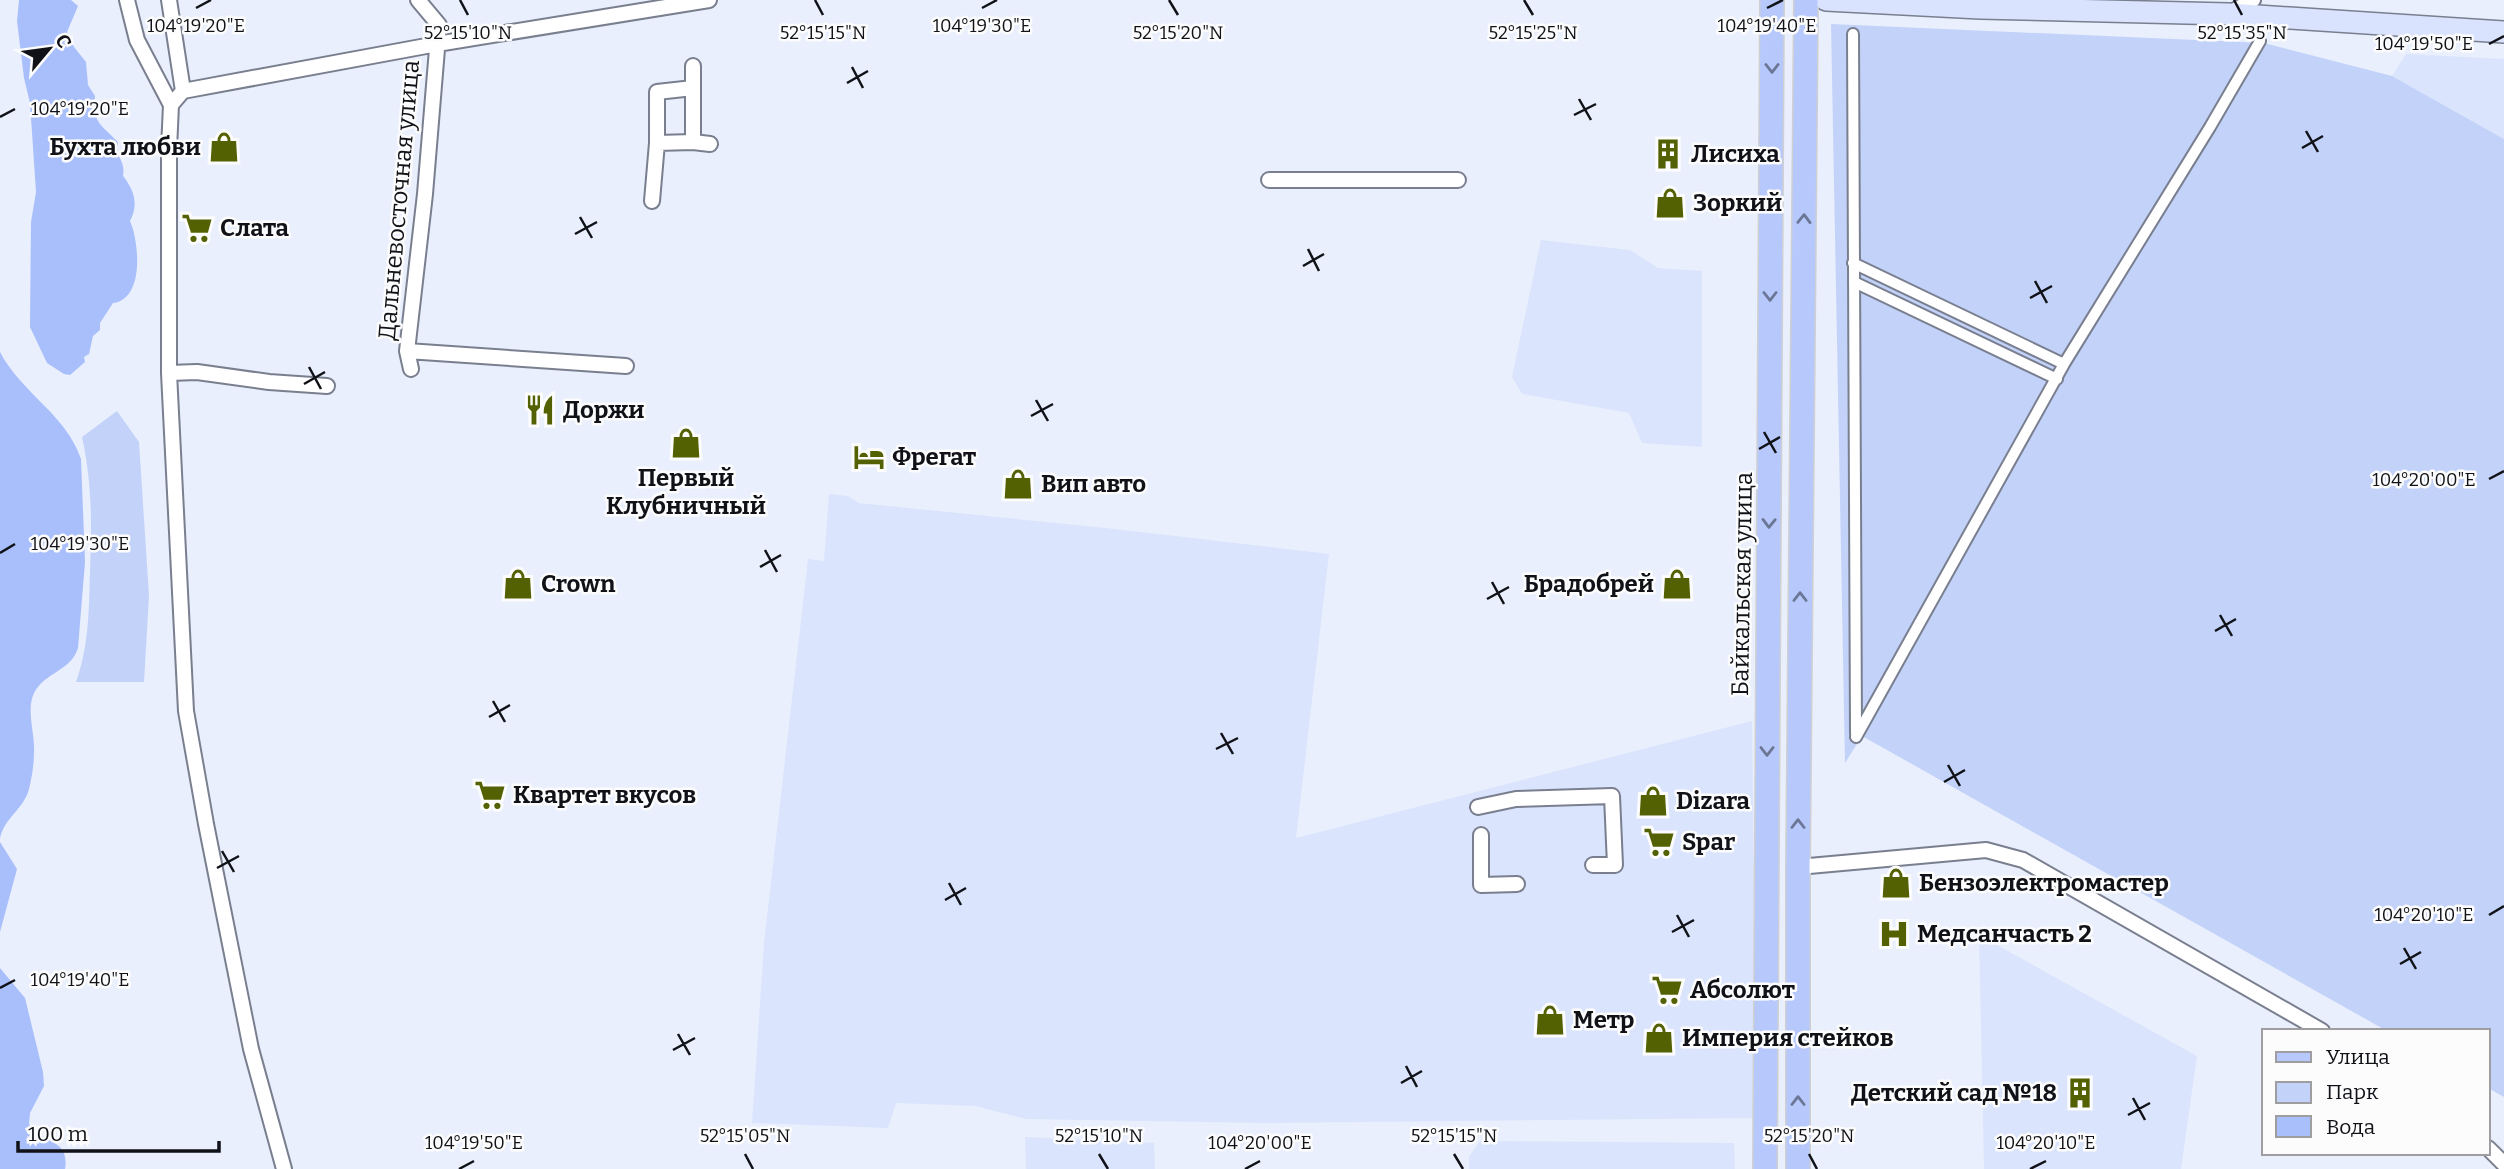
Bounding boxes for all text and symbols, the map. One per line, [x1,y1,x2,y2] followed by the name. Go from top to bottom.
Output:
[14,14,84,84] north arrow
[147,15,245,37] text: 104°19'20"E
[933,15,1031,37] text: 104°19'30"E
[1718,15,1816,37] text: 104°19'40"E
[424,22,512,44] text: 52°15'10"N
[780,22,866,44] text: 52°15'15"N
[1133,22,1223,44] text: 52°15'20"N
[1489,22,1577,44] text: 52°15'25"N
[2197,22,2287,44] text: 52°15'35"N
[50,30,76,52] text: С
[2375,33,2473,55] text: 104°19'50"E
[373,59,425,341] street label: Дальневосточная улица
[1764,63,1780,74] one-way arrow
[31,98,129,120] text: 104°19'20"E
[207,130,241,164] shop icon: Бухта любви
[50,133,201,161] place label: Бухта любви
[1651,137,1685,171] building icon: Лисиха
[1691,140,1780,168] place label: Лисиха
[1653,186,1687,220] shop icon: Зоркий
[1693,189,1782,217] place label: Зоркий
[180,211,214,245] supermarket icon: Слата
[220,214,289,242] place label: Слата
[1796,214,1812,224] one-way arrow
[1762,291,1778,301] one-way arrow
[523,393,557,427] restaurant icon: Доржи
[563,396,644,424] place label: Доржи
[669,426,703,460] shop icon: Первый Клубничный
[852,440,886,474] hotel icon: Фрегат
[892,443,976,471] place label: Фрегат
[606,464,766,520] place label: Первый Клубничный
[1001,467,1035,501] shop icon: Вип авто
[2372,469,2476,491] text: 104°20'00"E
[1041,470,1146,498] place label: Вип авто
[1726,472,1758,696] street label: Байкальская улица
[1761,518,1777,529] one-way arrow
[31,533,129,555] text: 104°19'30"E
[501,567,535,601] shop icon: Crown
[1660,567,1694,601] shop icon: Брадобрей
[541,570,616,598] place label: Crown
[1524,570,1654,598] place label: Брадобрей
[1792,591,1808,602] one-way arrow
[1759,746,1775,756] one-way arrow
[473,778,507,812] supermarket icon: Квартет вкусов
[513,781,696,809] place label: Квартет вкусов
[1636,784,1670,818] shop icon: Dizara
[1676,787,1751,815] place label: Dizara
[1790,819,1806,829] one-way arrow
[1642,825,1676,859] supermarket icon: Spar
[1682,828,1735,856] place label: Spar
[1879,866,1913,900] shop icon: Бензоэлектромастер
[1919,869,2169,897] place label: Бензоэлектромастер
[2374,904,2474,926] text: 104°20'10"E
[1877,917,1911,951] hospital icon: Медсанчасть 2
[1917,920,2092,948] place label: Медсанчасть 2
[31,969,129,991] text: 104°19'40"E
[1650,973,1684,1007] supermarket icon: Абсолют
[1690,976,1795,1004] place label: Абсолют
[1533,1003,1567,1037] shop icon: Метр
[1573,1006,1634,1034] place label: Метр
[1642,1021,1676,1055] shop icon: Империя стейков
[1682,1024,1894,1052] place label: Империя стейков
[2262,1029,2490,1155] legend
[2326,1044,2390,1070] text: Улица
[2063,1076,2097,1110] building icon: Детский сад №18
[1851,1079,2057,1107] place label: Детский сад №18
[2326,1079,2379,1105] text: Парк
[1790,1095,1806,1106] one-way arrow
[18,1110,219,1154] scale bar
[2326,1114,2376,1140] text: Вода
[28,1121,88,1147] text: 100 m
[700,1125,790,1147] text: 52°15'05"N
[1055,1125,1143,1147] text: 52°15'10"N
[1411,1125,1497,1147] text: 52°15'15"N
[1764,1125,1854,1147] text: 52°15'20"N
[425,1132,523,1154] text: 104°19'50"E
[1208,1132,1312,1154] text: 104°20'00"E
[1996,1132,2096,1154] text: 104°20'10"E

